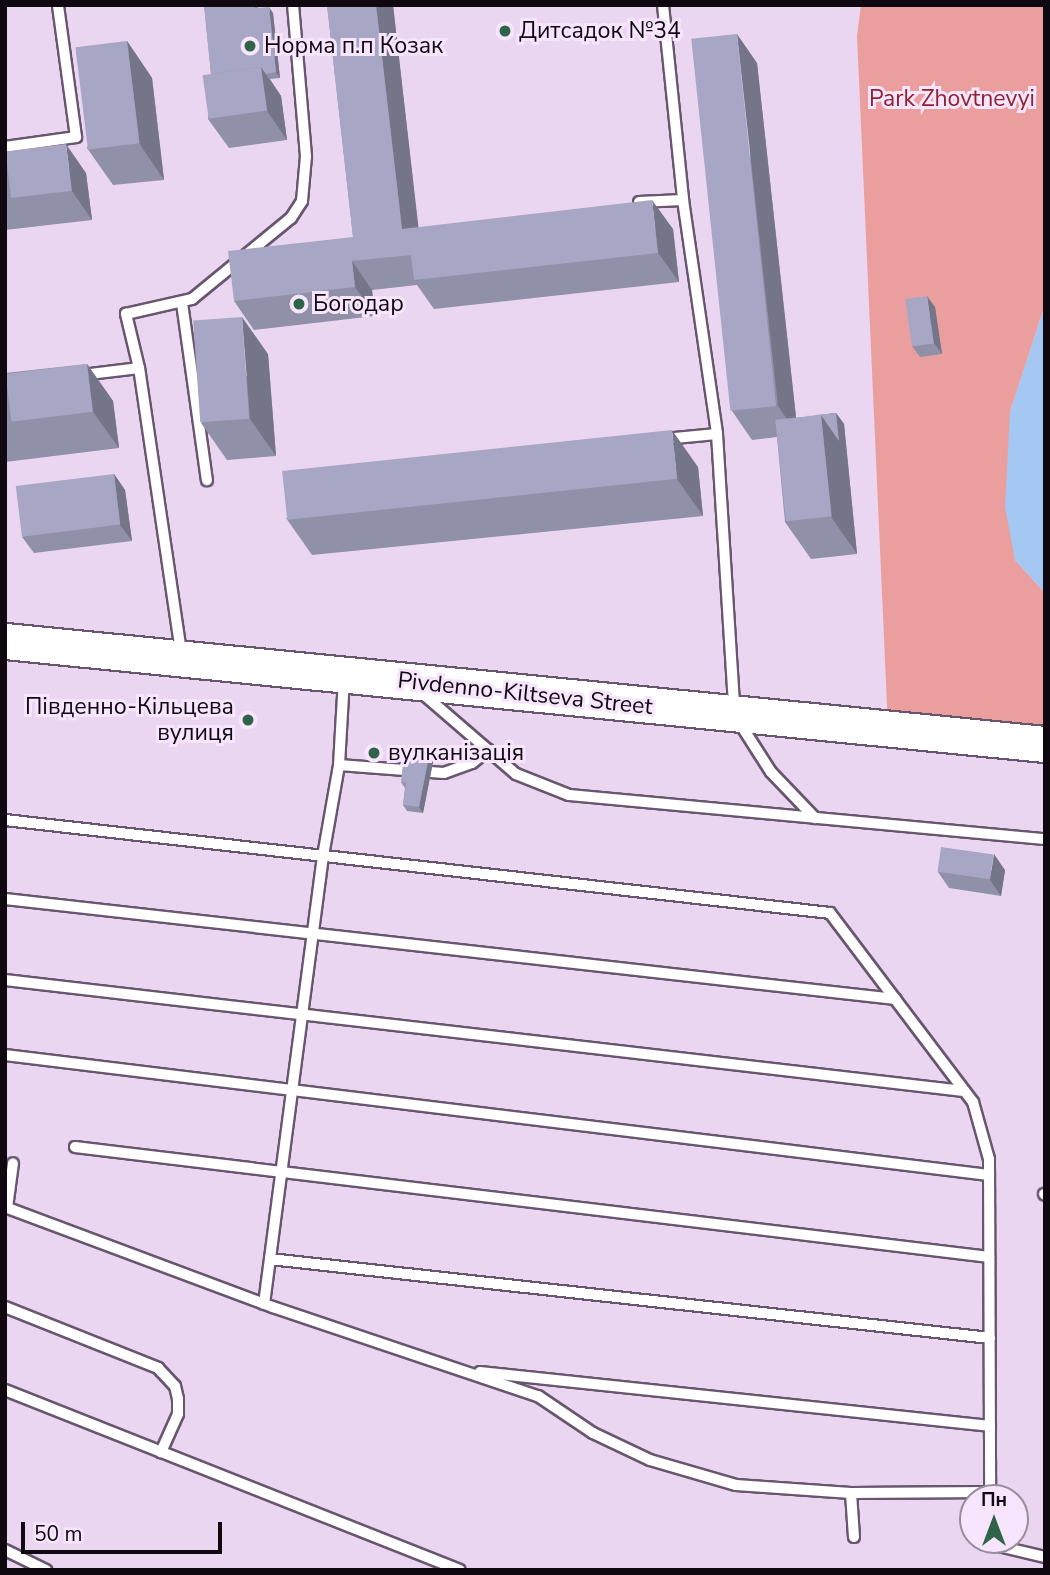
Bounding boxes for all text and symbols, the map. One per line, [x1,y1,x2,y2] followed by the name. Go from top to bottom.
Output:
[519,17,681,45] place label: Дитсадок №34
[497,23,513,39] marker: Дитсадок №34
[264,32,443,60] place label: Норма п.п Козак
[242,38,258,54] marker: Норма п.п Козак
[869,85,1035,113] park label: Park Zhovtnevyi
[313,290,404,318] place label: Богодар
[291,296,307,312] marker: Богодар
[396,667,654,721] street label: Pivdenno-Kiltseva Street
[25,693,234,747] place label: Південно-Кільцева вулиця
[240,712,256,728] marker: Південно-Кільцева вулиця
[388,739,524,767] place label: вулканізація
[366,745,382,761] marker: вулканізація
[959,1484,1029,1554] north arrow
[981,1487,1007,1513] text: Пн
[24,1508,226,1552] scale bar
[34,1520,83,1548] text: 50 m

